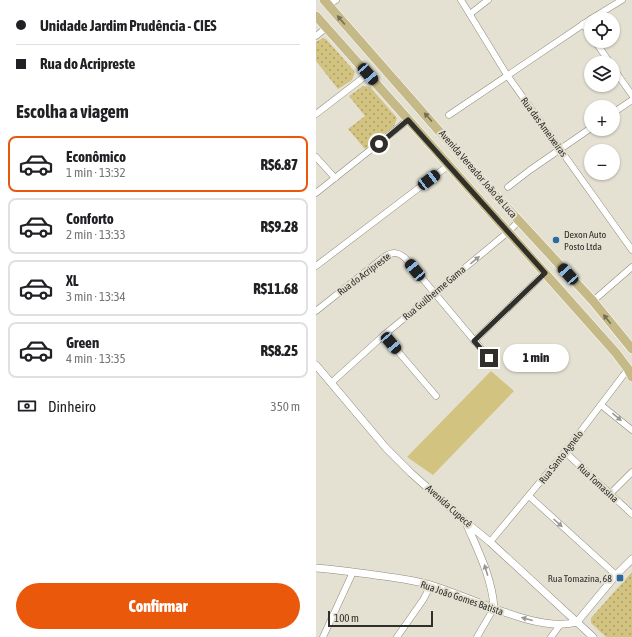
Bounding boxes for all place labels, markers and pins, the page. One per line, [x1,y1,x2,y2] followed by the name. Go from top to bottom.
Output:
[564,229,606,252] place label: Dexon Auto Posto Ltda
[551,235,561,245] marker: Dexon Auto Posto Ltda
[548,573,612,584] place label: Rua Tomazina, 68
[615,573,625,583] marker: Rua Tomazina, 68

